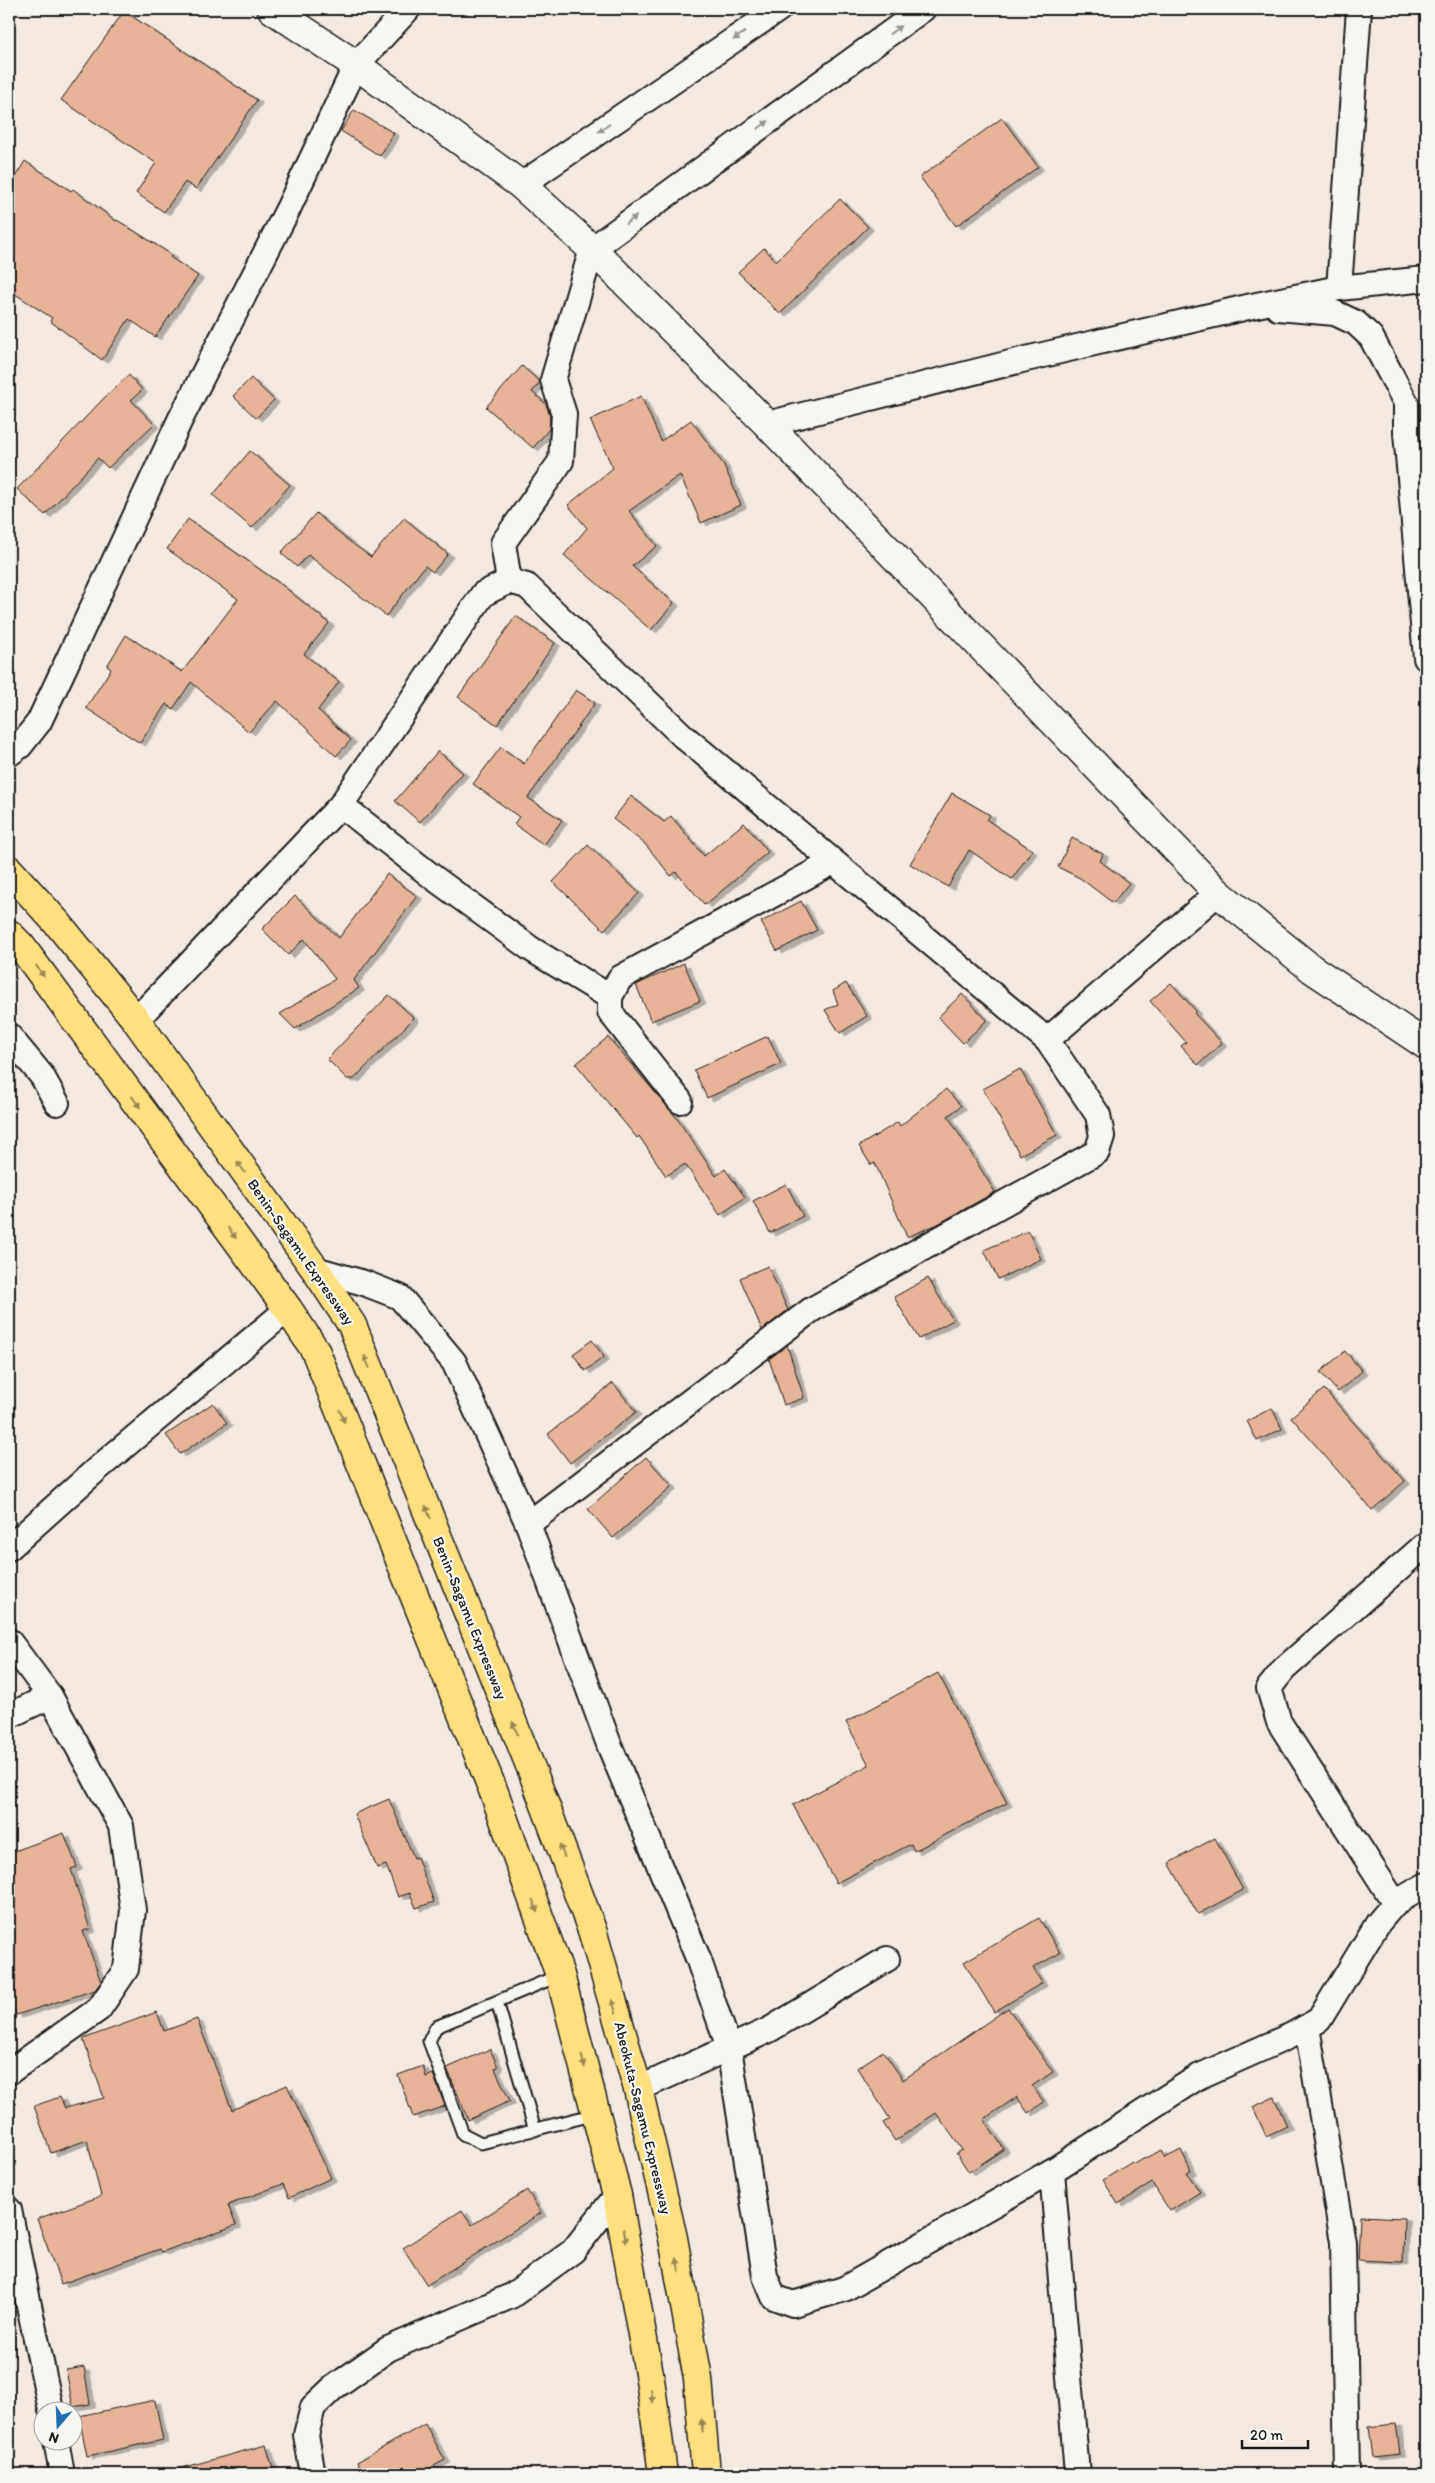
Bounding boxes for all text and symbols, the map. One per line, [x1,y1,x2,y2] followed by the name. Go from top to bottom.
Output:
[888,25,901,35] one-way arrow
[732,31,745,41] one-way arrow
[756,120,770,130] one-way arrow
[598,123,611,133] one-way arrow
[624,215,638,225] one-way arrow
[34,964,45,977] one-way arrow
[131,1095,141,1109] one-way arrow
[236,1160,246,1174] one-way arrow
[244,1176,358,1328] street label: Benin-Sagamu Expressway
[227,1226,237,1240] one-way arrow
[362,1354,370,1369] one-way arrow
[338,1409,346,1424] one-way arrow
[423,1505,431,1519] one-way arrow
[429,1534,511,1702] street label: Benin-Sagamu Expressway
[510,1721,518,1735] one-way arrow
[558,1844,566,1859] one-way arrow
[531,1899,539,1914] one-way arrow
[609,1998,617,2013] one-way arrow
[610,2020,676,2216] street label: Abeokuta-Sagamu Expressway
[580,2054,588,2069] one-way arrow
[621,2229,629,2245] one-way arrow
[674,2257,682,2273] one-way arrow
[648,2389,656,2405] one-way arrow
[32,2400,82,2450] north arrow
[698,2417,706,2433] one-way arrow
[1242,2418,1309,2450] scale bar
[1250,2426,1284,2444] text: 20 m
[47,2428,61,2447] text: N

